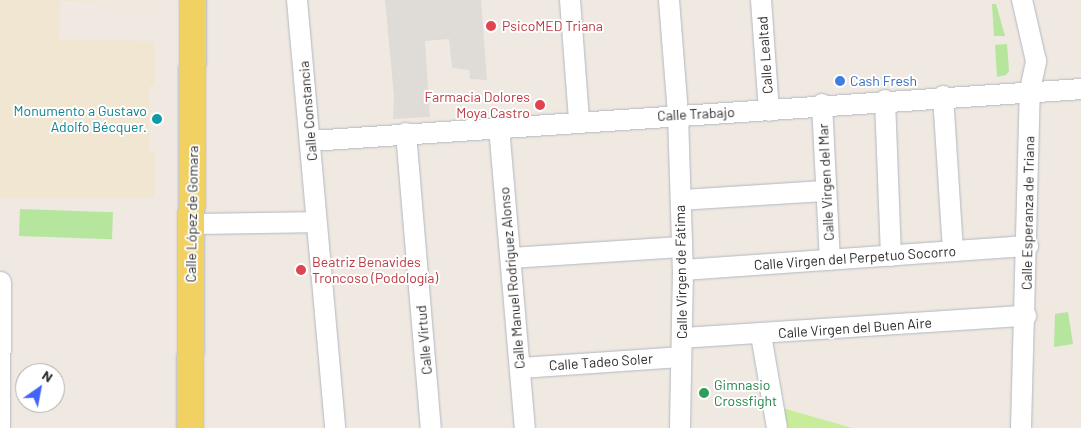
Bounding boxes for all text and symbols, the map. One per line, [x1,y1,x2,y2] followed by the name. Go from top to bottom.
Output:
[754,16,776,94] street label: Calle Lealtad
[502,18,603,34] place label: PsicoMED Triana
[484,19,498,33] marker: PsicoMED Triana
[295,60,321,162] street label: Calle Constancia
[850,73,917,89] place label: Cash Fresh
[834,75,846,87] marker: Cash Fresh
[424,89,530,121] place label: Farmacia Dolores Moya Castro
[534,99,546,111] marker: Farmacia Dolores Moya Castro
[14,103,147,136] place label: Monumento a Gustavo Adolfo Bécquer.
[657,104,735,124] street label: Calle Trabajo
[151,113,163,125] marker: Monumento a Gustavo Adolfo Bécquer.
[815,123,837,241] street label: Calle Virgen del Mar
[1018,136,1038,290] street label: Calle Esperanza de Triana
[182,145,202,283] street label: Calle López de Gomara
[496,186,528,370] street label: Calle Manuel Rodríguez Alonso
[671,205,691,339] street label: Calle Virgen de Fátima
[753,243,957,273] street label: Calle Virgen del Perpetuo Socorro
[312,254,438,286] place label: Beatriz Benavides Troncoso (Podología)
[294,263,308,277] marker: Beatriz Benavides Troncoso (Podología)
[413,305,435,375] street label: Calle Virtud
[778,314,932,342] street label: Calle Virgen del Buen Aire
[548,350,654,374] street label: Calle Tadeo Soler
[15,363,65,413] north arrow
[39,366,56,386] text: N
[714,377,777,410] place label: Gimnasio Crossfight
[698,387,710,399] marker: Gimnasio Crossfight

